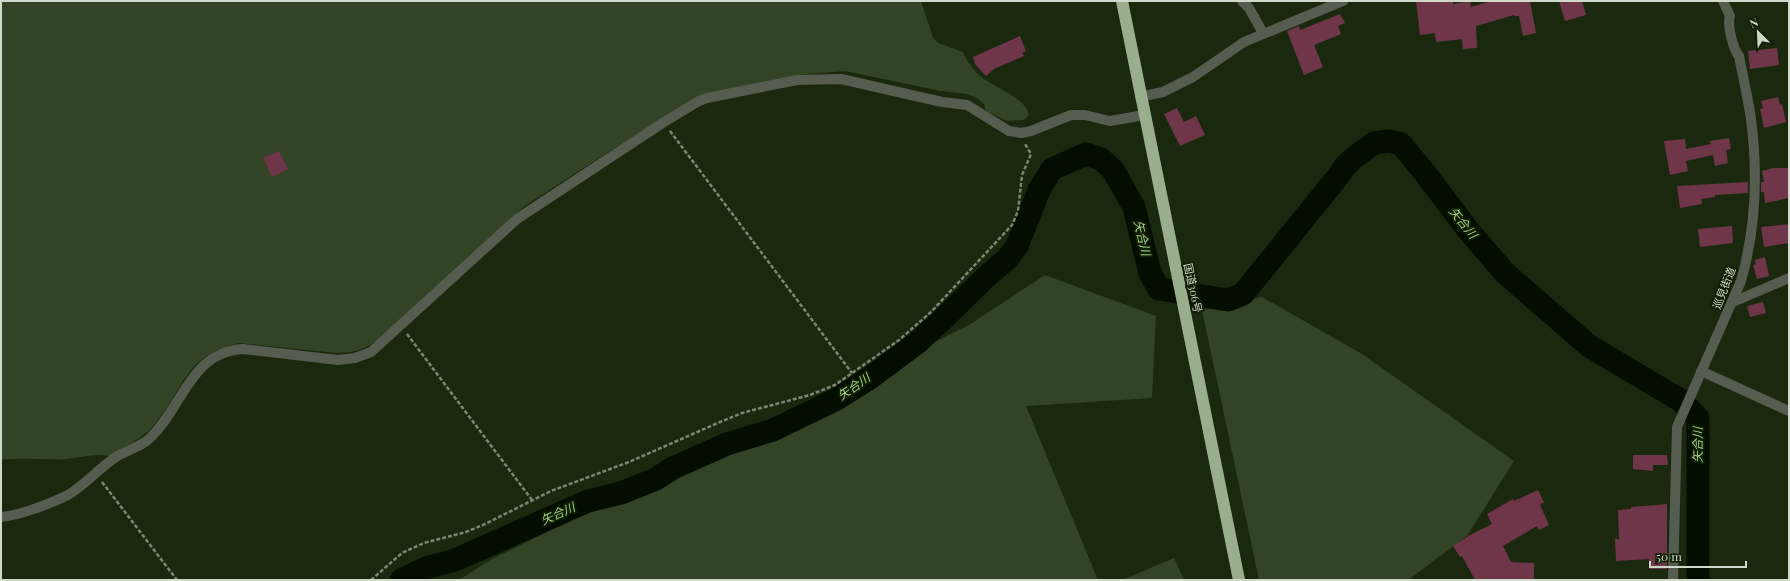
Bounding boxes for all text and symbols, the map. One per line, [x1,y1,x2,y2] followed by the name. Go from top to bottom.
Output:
[1738,12,1778,52] north arrow
[1747,14,1760,31] text: N
[1446,203,1483,243] water label: 矢合川
[1131,218,1155,259] water label: 矢合川
[1181,262,1206,314] street label: 国道306号
[1709,265,1738,311] street label: 巡見街道
[834,368,874,403] water label: 矢合川
[1689,425,1705,463] water label: 矢合川
[538,498,579,528] water label: 矢合川
[1650,543,1746,569] scale bar
[1656,548,1682,564] text: 50 m

